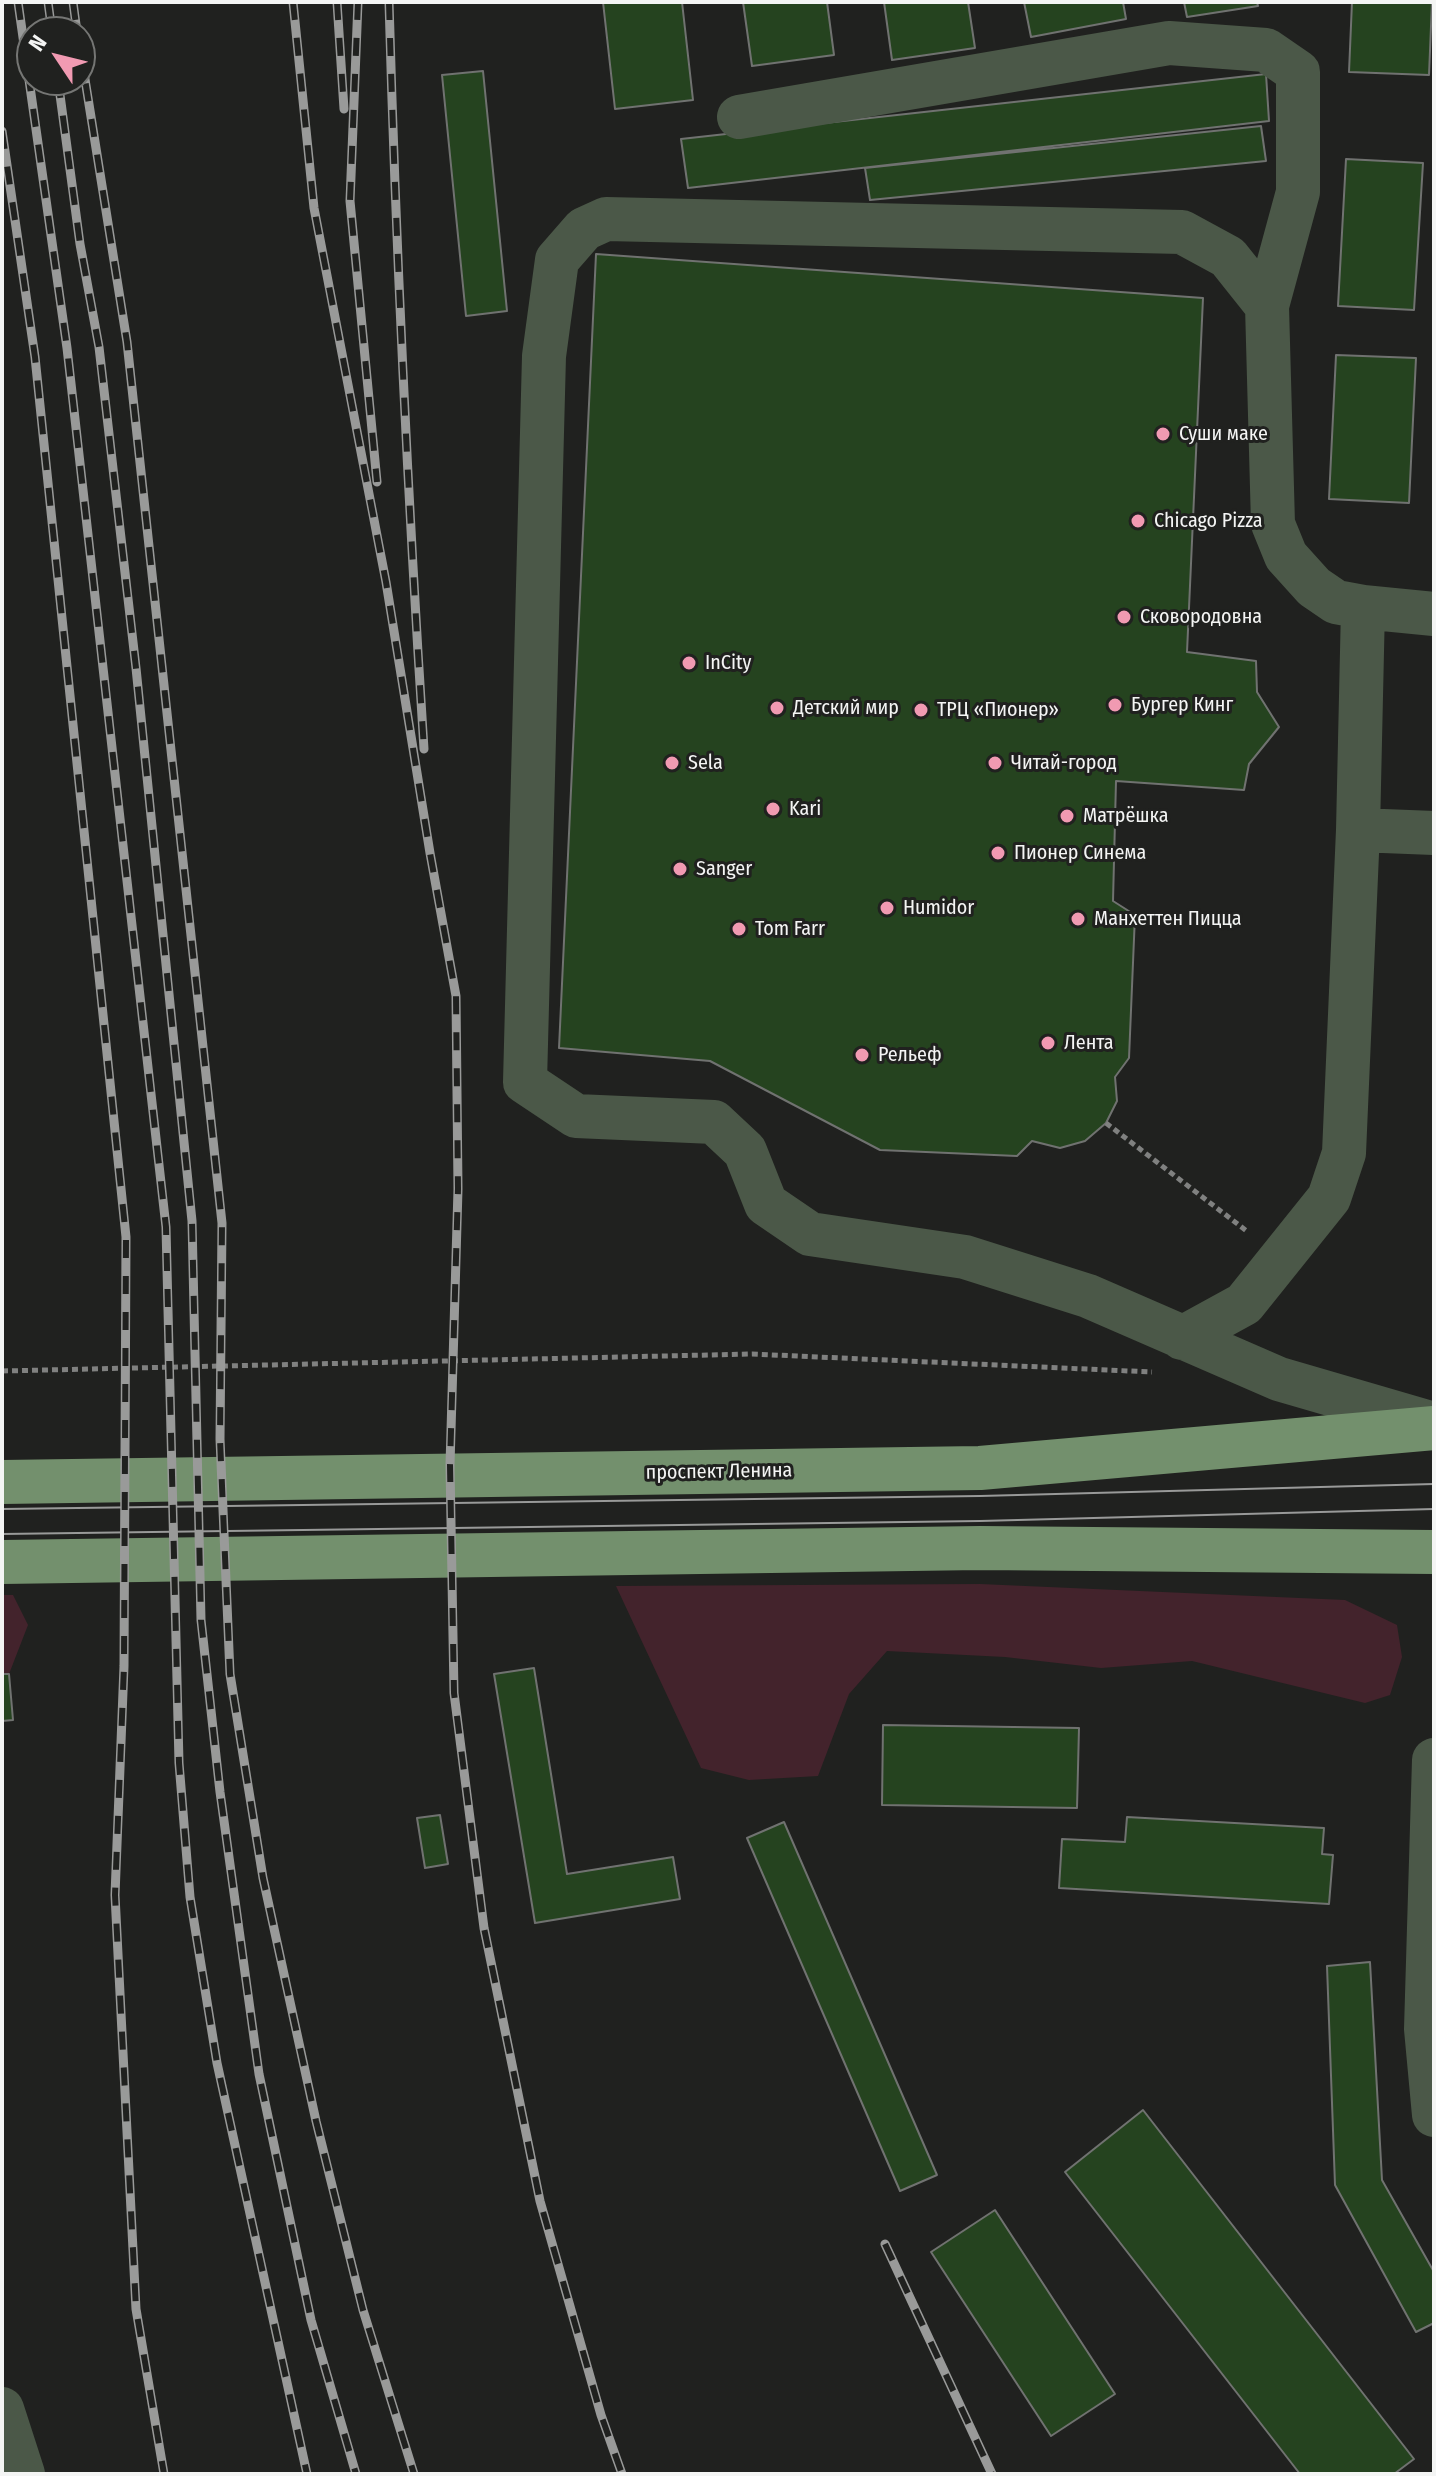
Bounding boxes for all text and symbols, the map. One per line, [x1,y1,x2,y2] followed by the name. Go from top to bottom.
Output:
[16,16,96,96] north arrow
[23,30,52,56] text: N
[1179,422,1268,446] place label: Суши маке
[1154,425,1172,443] marker: Суши маке
[1154,509,1263,533] place label: Chicago Pizza
[1129,512,1147,530] marker: Chicago Pizza
[1140,605,1262,629] place label: Сковородовна
[1115,608,1133,626] marker: Сковородовна
[705,651,751,675] place label: InCity
[680,654,698,672] marker: InCity
[1131,693,1233,717] place label: Бургер Кинг
[793,696,899,720] place label: Детский мир
[1106,696,1124,714] marker: Бургер Кинг
[937,698,1059,722] place label: ТРЦ «Пионер»
[768,699,786,717] marker: Детский мир
[912,701,930,719] marker: ТРЦ «Пионер»
[688,751,723,775] place label: Sela
[1011,751,1117,775] place label: Читай-город
[663,754,681,772] marker: Sela
[986,754,1004,772] marker: Читай-город
[789,797,821,821] place label: Kari
[764,800,782,818] marker: Kari
[1083,804,1168,828] place label: Матрёшка
[1058,807,1076,825] marker: Матрёшка
[1014,841,1146,865] place label: Пионер Синема
[989,844,1007,862] marker: Пионер Синема
[696,857,752,881] place label: Sanger
[671,860,689,878] marker: Sanger
[903,896,974,920] place label: Humidor
[878,899,896,917] marker: Humidor
[1094,907,1242,931] place label: Манхеттен Пицца
[1069,910,1087,928] marker: Манхеттен Пицца
[755,917,825,941] place label: Tom Farr
[730,920,748,938] marker: Tom Farr
[1064,1031,1114,1055] place label: Лента
[1039,1034,1057,1052] marker: Лента
[878,1043,942,1067] place label: Рельеф
[853,1046,871,1064] marker: Рельеф
[646,1459,792,1485] street label: проспект Ленина

